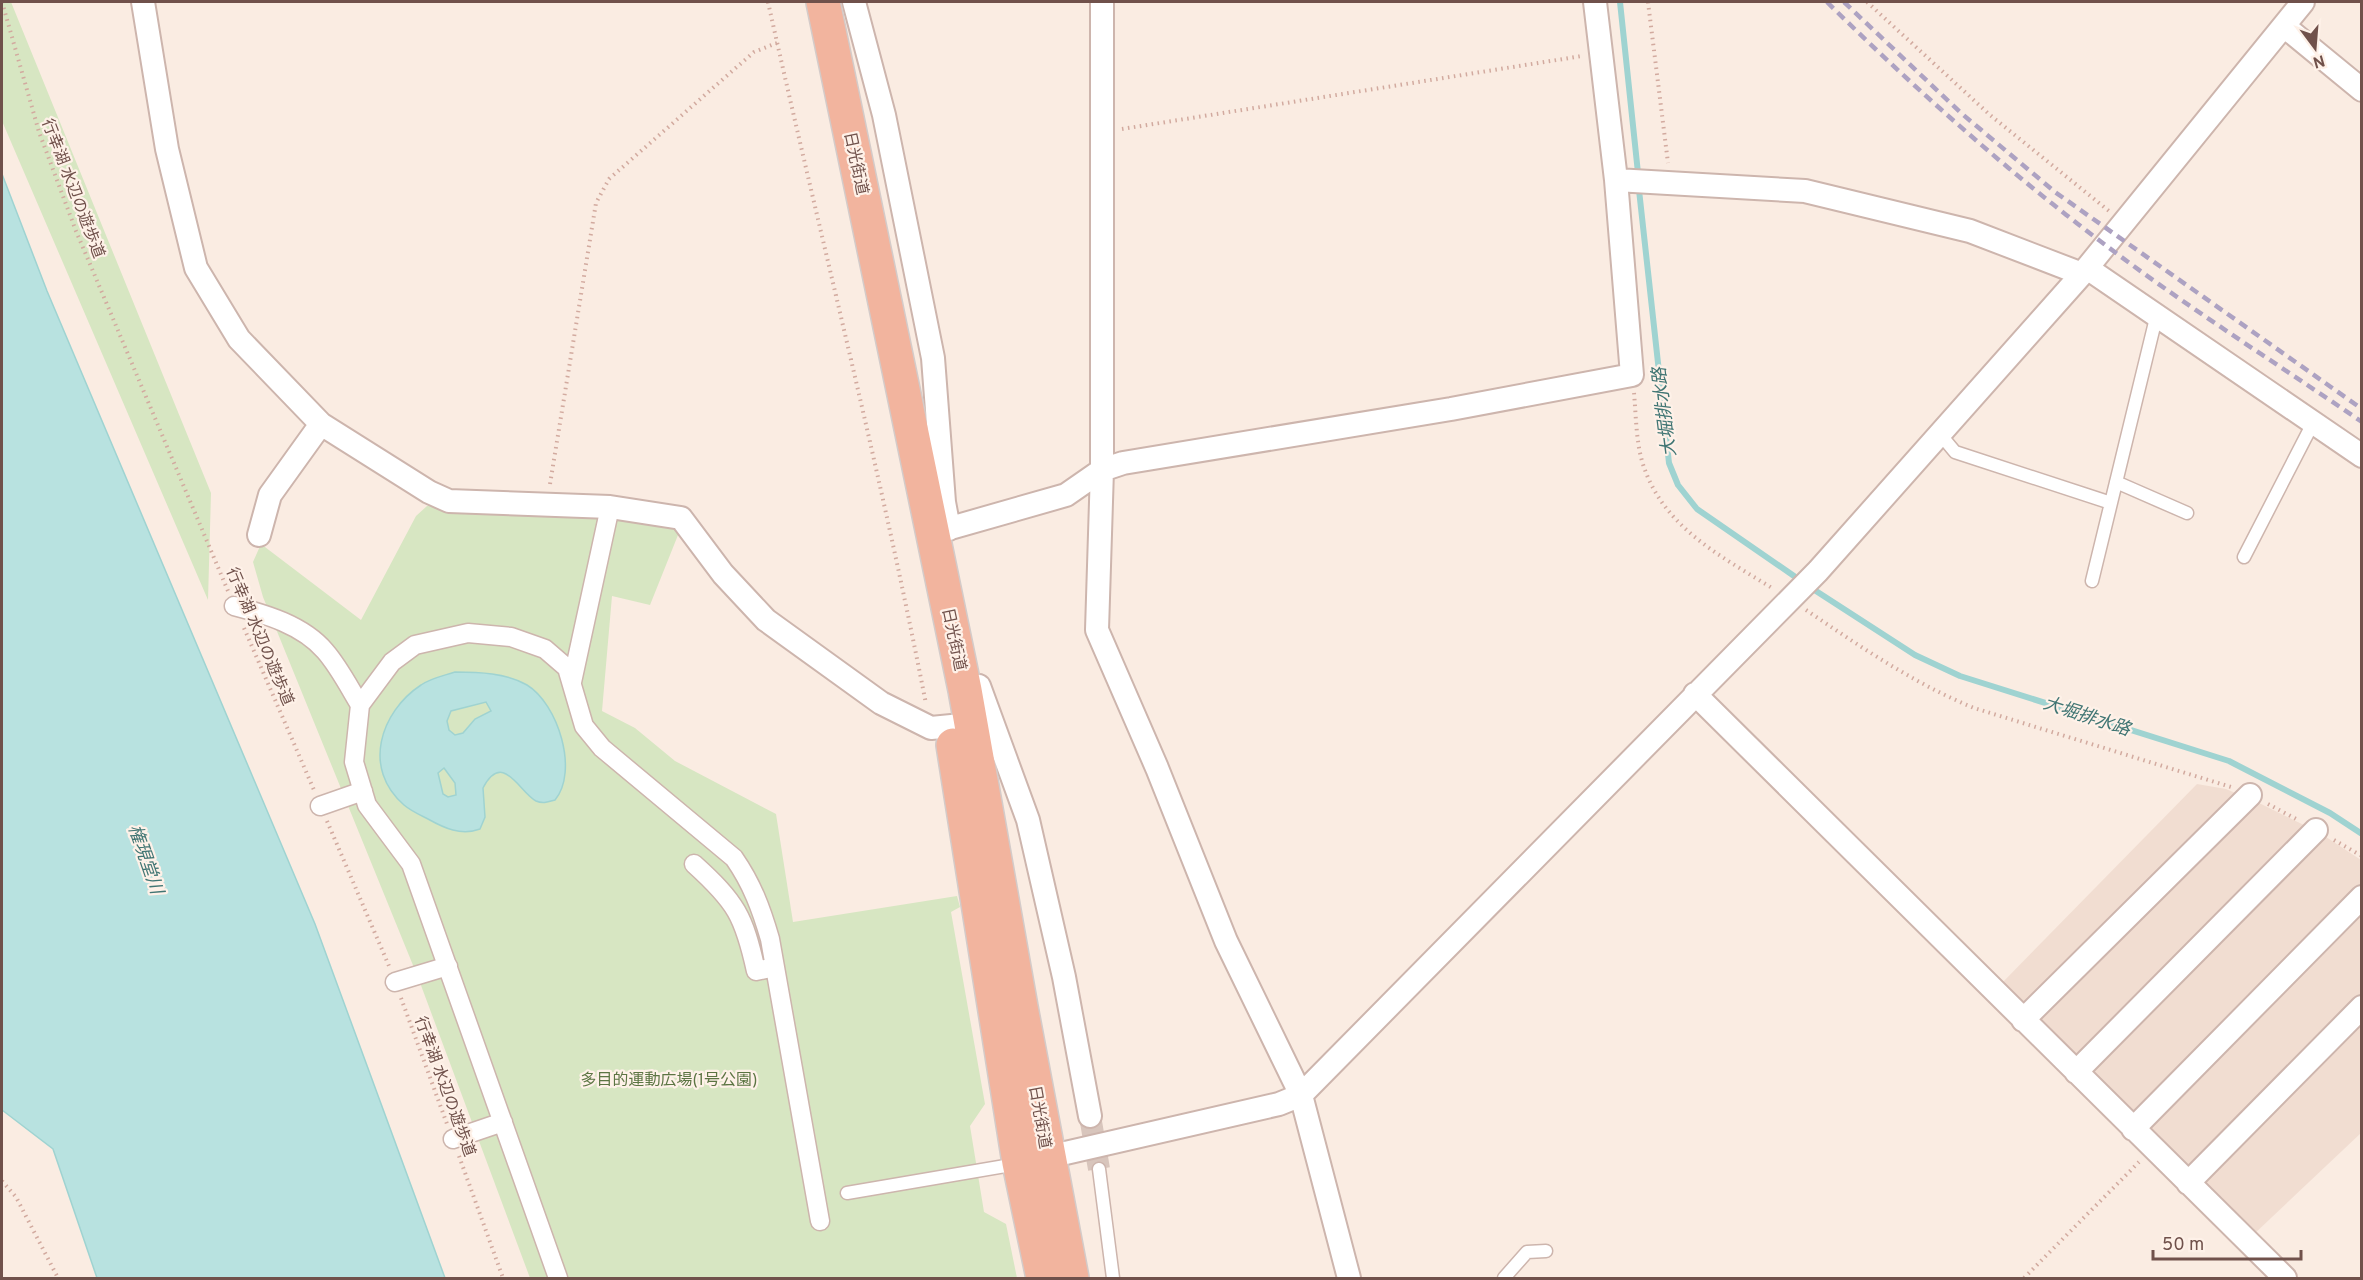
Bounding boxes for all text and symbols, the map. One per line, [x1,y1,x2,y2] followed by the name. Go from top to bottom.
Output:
[2285,18,2345,78] north arrow
[2310,49,2327,72] text: N
[36,116,108,261] street label: 行幸湖 水辺の遊歩道
[839,130,871,197] street label: 日光街道
[1648,364,1682,458] water label: 大堀排水路
[221,565,297,709] street label: 行幸湖 水辺の遊歩道
[937,606,969,673] street label: 日光街道
[2040,693,2135,743] water label: 大堀排水路
[122,822,168,899] water label: 権現堂川
[409,1014,479,1160] street label: 行幸湖 水辺の遊歩道
[581,1071,757,1091] park label: 多目的運動広場(1号公園)
[1024,1084,1054,1151] street label: 日光街道
[2153,1223,2302,1261] scale bar
[2162,1234,2204,1257] text: 50 m

